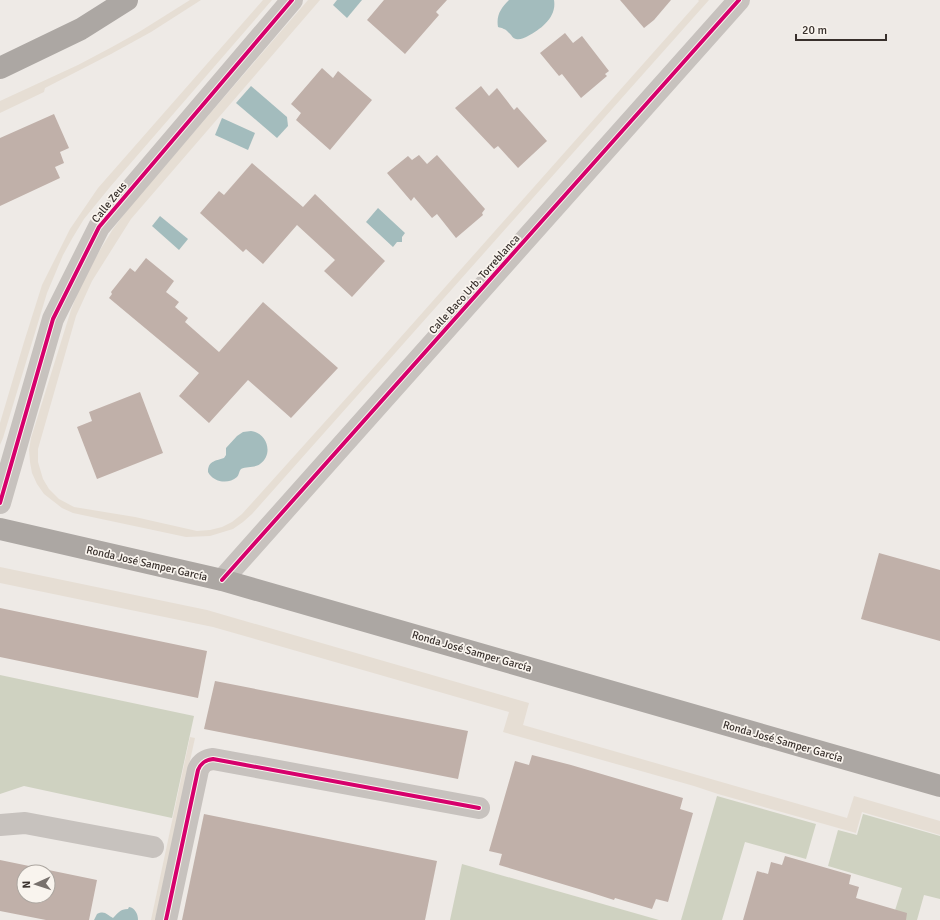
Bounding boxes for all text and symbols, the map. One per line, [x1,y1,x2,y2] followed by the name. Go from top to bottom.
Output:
[796,16,886,42] scale bar
[802,23,827,38] text: 20 m
[89,179,130,225] street label: Calle Zeus
[426,232,523,337] street label: Calle Baco Urb. Torreblanca
[85,543,209,584] street label: Ronda José Samper García
[410,628,534,675] street label: Ronda José Samper García
[721,718,845,765] street label: Ronda José Samper García
[16,864,56,904] north arrow
[20,880,33,889] text: N

